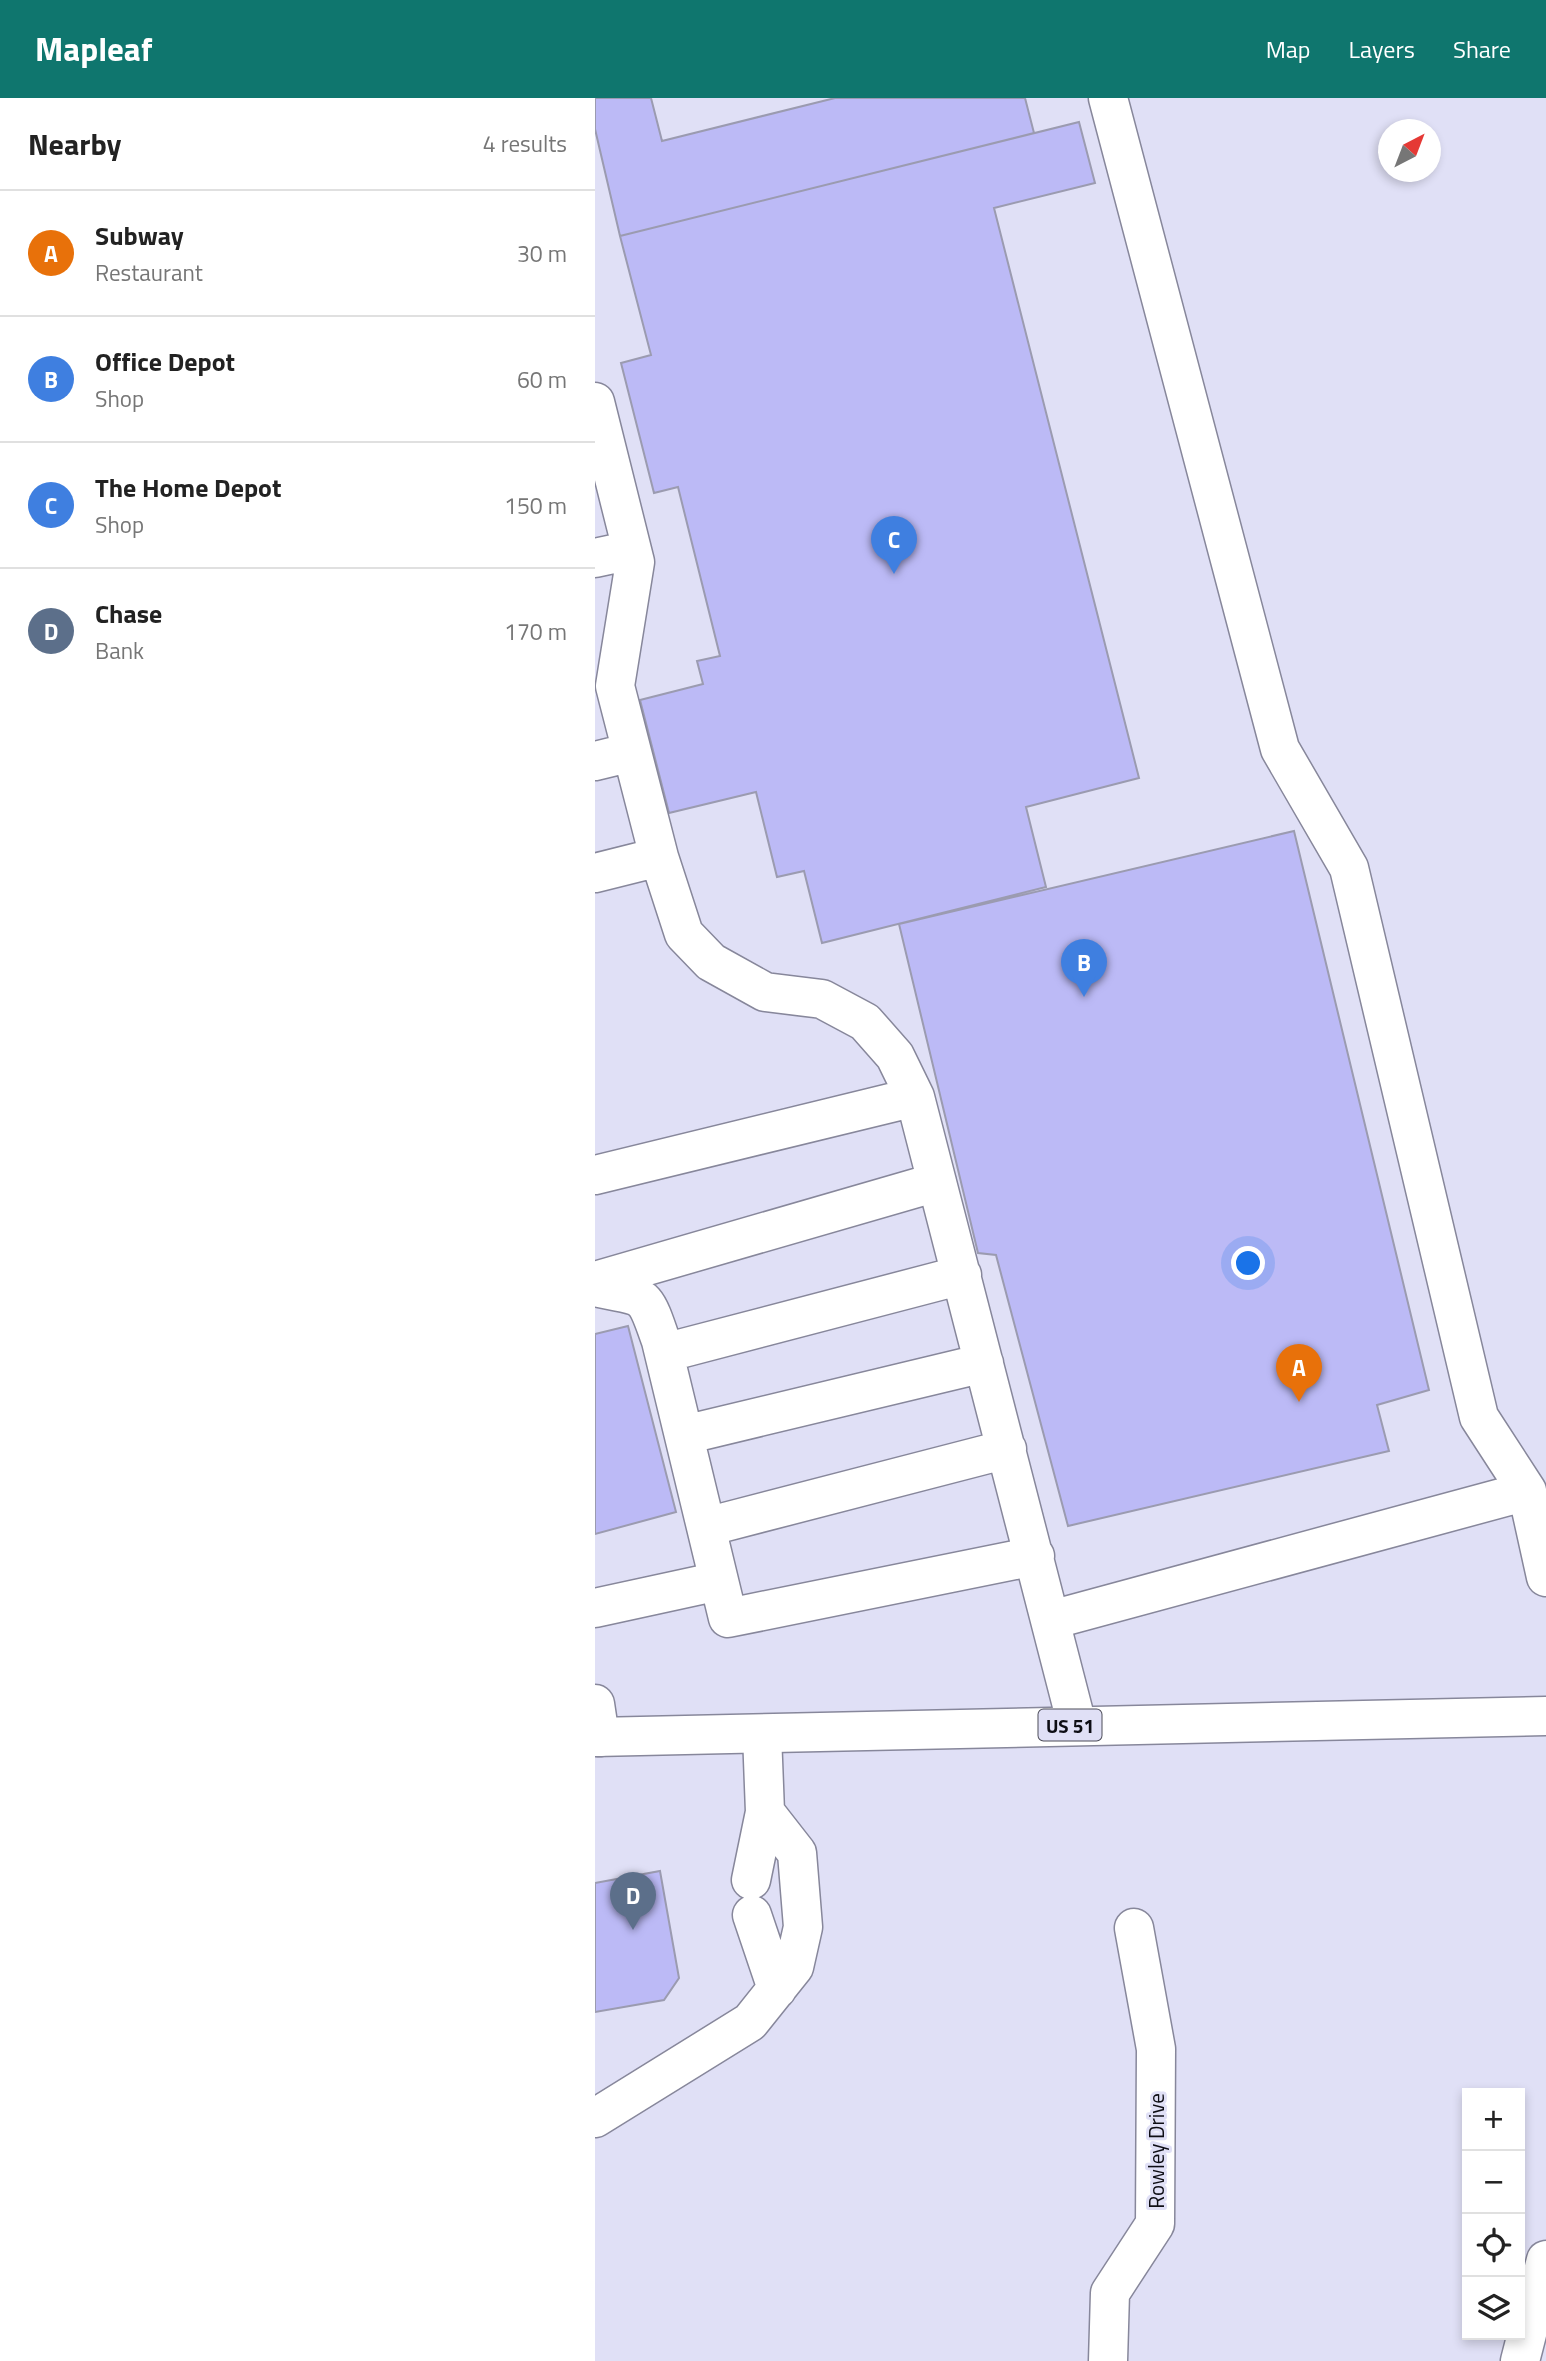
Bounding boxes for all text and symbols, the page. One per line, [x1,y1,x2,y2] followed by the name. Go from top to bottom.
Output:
[35,24,153,74] text: Mapleaf
[1266,31,1311,67] text: Map
[1349,31,1415,67] text: Layers
[1453,31,1511,67] text: Share
[1378,119,1441,182] north arrow
[28,121,121,167] text: Nearby
[483,126,567,161] text: 4 results
[95,216,184,255] text: Subway
[44,236,58,271] text: A
[517,236,567,271] text: 30 m
[95,255,203,290] text: Restaurant
[95,342,235,381] text: Office Depot
[44,362,58,397] text: B
[517,362,567,397] text: 60 m
[95,381,144,416] text: Shop
[95,468,281,507] text: The Home Depot
[45,488,57,523] text: C
[504,488,567,523] text: 150 m
[95,507,144,542] text: Shop
[871,516,917,574] pin: C
[95,594,162,633] text: Chase
[44,614,58,649] text: D
[504,614,567,649] text: 170 m
[95,633,144,668] text: Bank
[1061,939,1107,997] pin: B
[1231,1246,1265,1280] your location
[1276,1344,1322,1402] pin: A
[1039,1709,1101,1740] road number: US 51
[610,1872,656,1930] pin: D
[1462,2088,1525,2340] map controls
[1462,2088,1525,2151] button: +
[1140,2093,1172,2209] street label: Rowley Drive
[1462,2151,1525,2214] button: −
[1462,2214,1525,2277] button: locate
[1462,2277,1525,2340] button: layers

